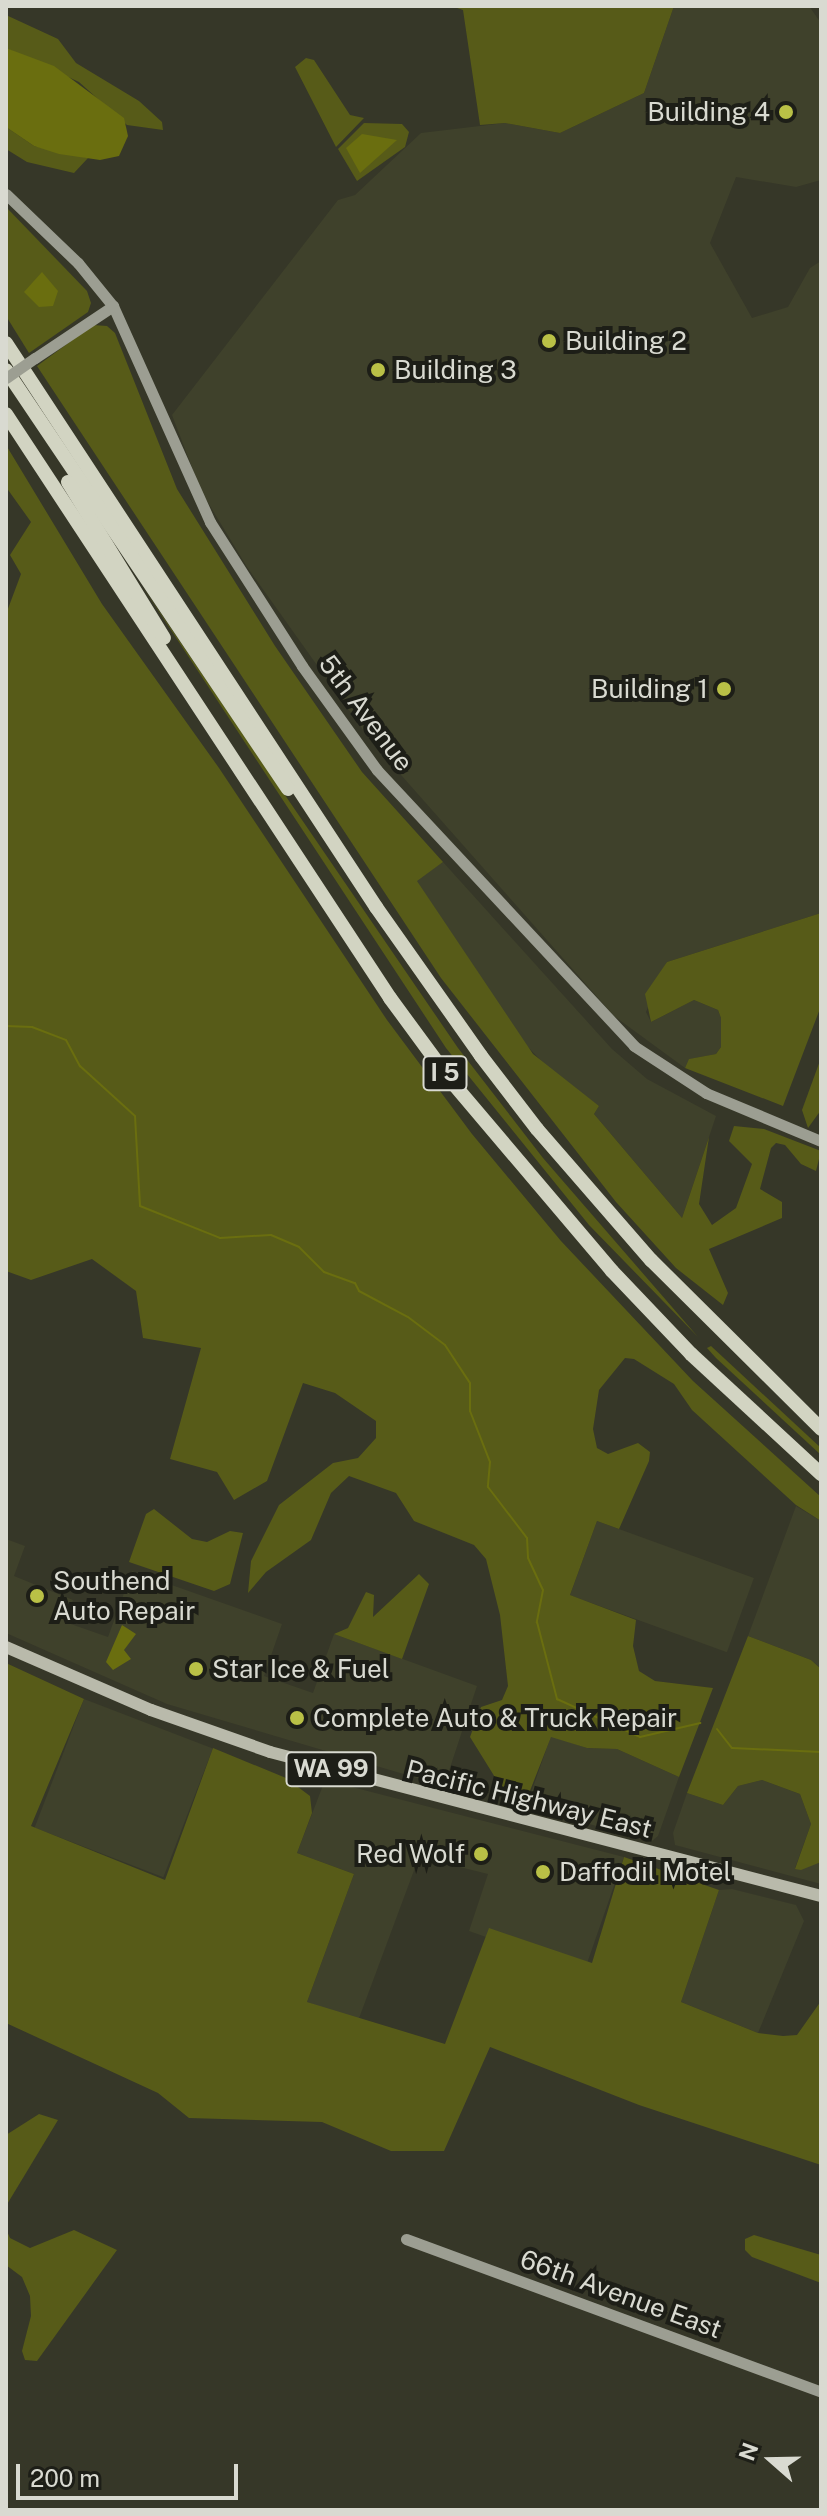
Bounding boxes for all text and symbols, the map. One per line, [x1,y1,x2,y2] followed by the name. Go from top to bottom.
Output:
[647,96,770,128] place label: Building 4
[777,103,795,121] marker: Building 4
[565,325,687,357] place label: Building 2
[540,332,558,350] marker: Building 2
[394,354,517,386] place label: Building 3
[369,361,387,379] marker: Building 3
[312,649,420,777] street label: 5th Avenue
[591,673,708,705] place label: Building 1
[715,680,733,698] marker: Building 1
[421,1053,469,1093] road number: I 5
[53,1565,195,1626] place label: Southend Auto Repair
[28,1587,46,1605] marker: Southend Auto Repair
[212,1653,390,1685] place label: Star Ice & Fuel
[187,1660,205,1678] marker: Star Ice & Fuel
[313,1702,678,1734] place label: Complete Auto & Truck Repair
[288,1709,306,1727] marker: Complete Auto & Truck Repair
[285,1749,377,1789] road number: WA 99
[403,1753,655,1845] street label: Pacific Highway East
[355,1838,465,1870] place label: Red Wolf
[472,1845,490,1863] marker: Red Wolf
[559,1856,731,1888] place label: Daffodil Motel
[534,1863,552,1881] marker: Daffodil Motel
[516,2243,726,2345] street label: 66th Avenue East
[731,2420,811,2500] north arrow
[733,2439,764,2464] text: N
[20,2448,242,2498] scale bar
[30,2464,100,2492] text: 200 m

